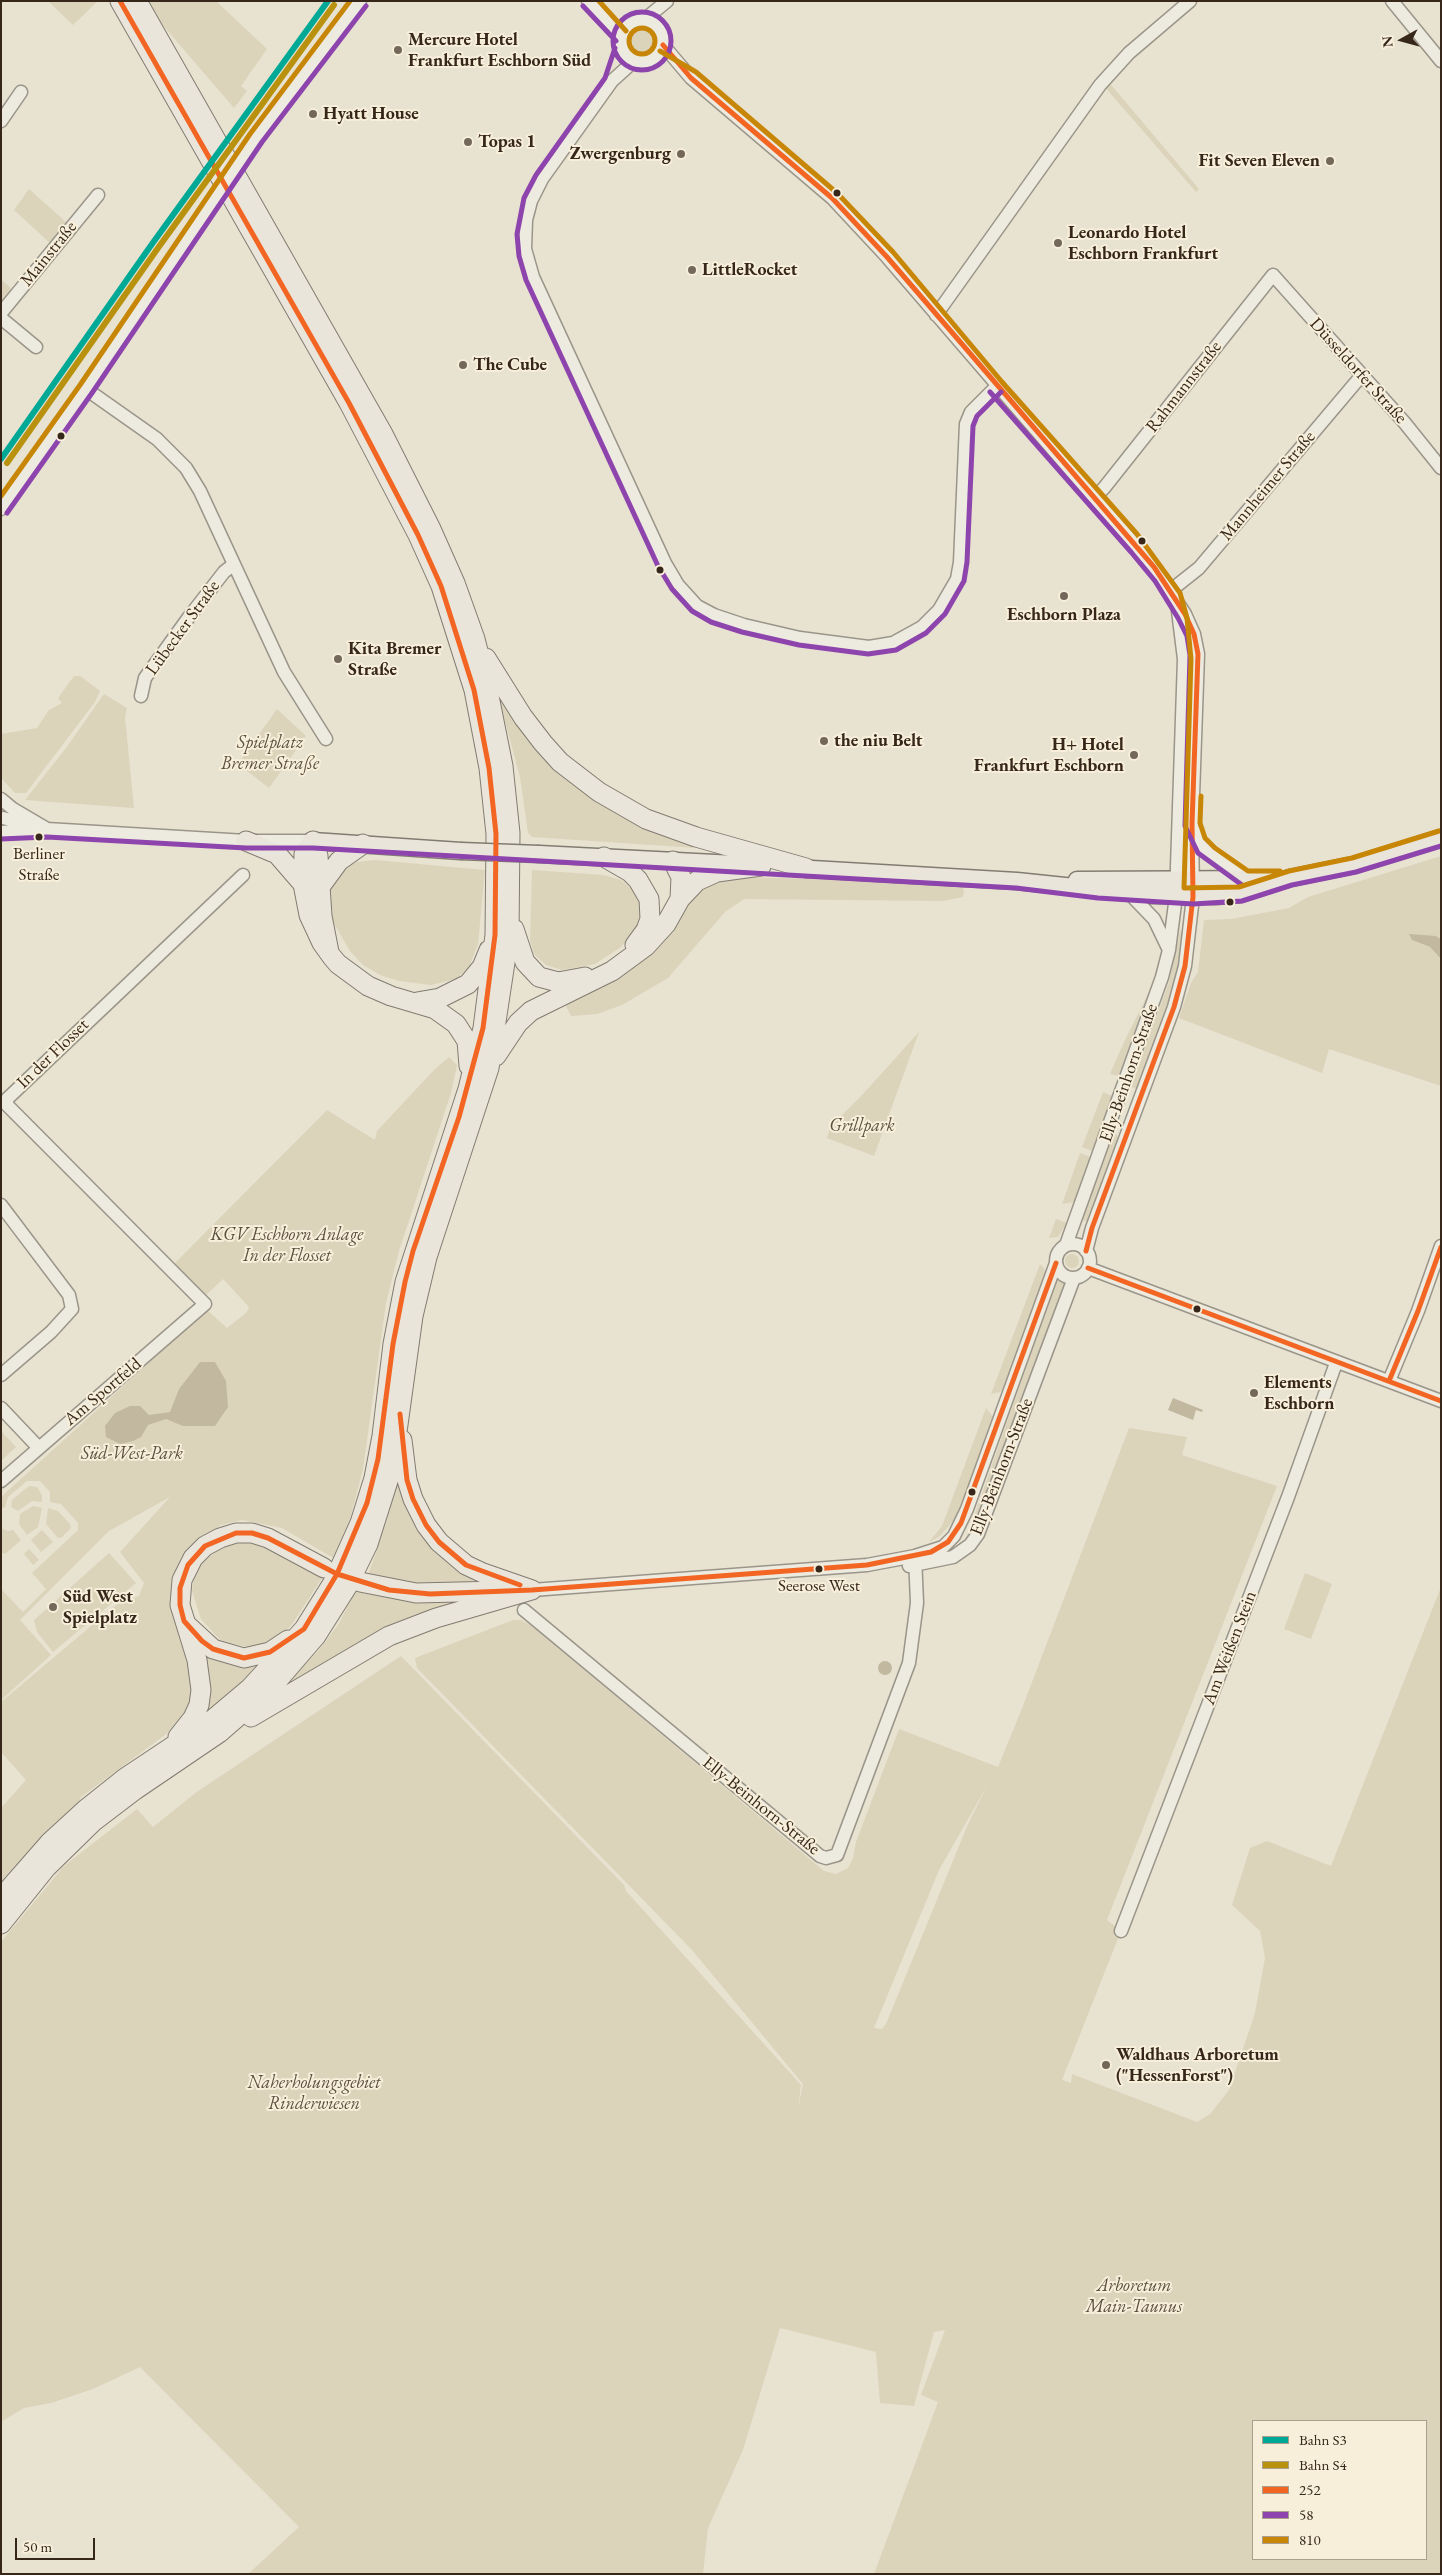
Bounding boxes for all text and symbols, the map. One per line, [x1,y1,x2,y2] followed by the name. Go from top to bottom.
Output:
[1377,15,1427,65] north arrow
[408,29,591,72] place label: Mercure Hotel Frankfurt Eschborn Süd
[1377,35,1397,49] text: N
[392,44,404,56] marker: Mercure Hotel Frankfurt Eschborn Süd
[323,103,419,125] place label: Hyatt House
[307,108,319,120] marker: Hyatt House
[478,131,536,153] place label: Topas 1
[462,136,474,148] marker: Topas 1
[570,143,671,165] place label: Zwergenburg
[675,148,687,160] marker: Zwergenburg
[1199,150,1320,172] place label: Fit Seven Eleven
[1324,155,1336,167] marker: Fit Seven Eleven
[832,188,842,198] unlabelled marker
[16,217,82,291] street label: Mainstraße
[1068,222,1218,264] place label: Leonardo Hotel Eschborn Frankfurt
[1052,237,1064,249] marker: Leonardo Hotel Eschborn Frankfurt
[702,259,797,281] place label: LittleRocket
[686,264,698,276] marker: LittleRocket
[1305,314,1411,428] street label: Düsseldorfer Straße
[1142,337,1226,437] street label: Rahmannstraße
[473,354,547,376] place label: The Cube
[457,359,469,371] marker: The Cube
[1216,427,1320,545] street label: Mannheimer Straße
[56,431,66,441] unlabelled marker
[1137,536,1147,546] unlabelled marker
[655,565,665,575] unlabelled marker
[141,576,225,680] street label: Lübecker Straße
[1058,590,1070,602] marker: Eschborn Plaza
[1007,604,1121,626] place label: Eschborn Plaza
[348,638,441,681] place label: Kita Bremer Straße
[332,653,344,665] marker: Kita Bremer Straße
[834,730,923,752] place label: the niu Belt
[221,732,319,774] park label: Spielplatz Bremer Straße
[974,734,1124,776] place label: H+ Hotel Frankfurt Eschborn
[818,735,830,747] marker: the niu Belt
[1128,749,1140,761] marker: H+ Hotel Frankfurt Eschborn
[34,832,44,842] marker: Berliner Straße
[13,844,65,884] place label: Berliner Straße
[1225,897,1235,907] unlabelled marker
[1095,1001,1163,1145] street label: Elly-Beinhorn-Straße
[13,1014,93,1094] street label: In der Flosset
[829,1115,895,1137] park label: Grillpark
[211,1224,363,1266] park label: KGV Eschborn Anlage In der Flosset
[1192,1304,1202,1314] unlabelled marker
[60,1353,146,1431] street label: Am Sportfeld
[1264,1372,1334,1415] place label: Elements Eschborn
[1248,1387,1260,1399] marker: Elements Eschborn
[966,1395,1038,1539] street label: Elly-Beinhorn-Straße
[81,1443,183,1465] park label: Süd-West-Park
[967,1487,977,1497] unlabelled marker
[814,1564,824,1574] marker: Seerose West
[778,1576,860,1596] place label: Seerose West
[63,1586,137,1628] place label: Süd West Spielplatz
[1198,1588,1262,1708] street label: Am Weißen Stein
[47,1601,59,1613] marker: Süd West Spielplatz
[698,1752,824,1860] street label: Elly-Beinhorn-Straße
[1116,2044,1279,2086] place label: Waldhaus Arboretum ("HessenForst")
[1100,2059,1112,2071] marker: Waldhaus Arboretum ("HessenForst")
[248,2072,380,2114] park label: Naherholungsgebiet Rinderwiesen
[1086,2275,1182,2318] park label: Arboretum Main-Taunus
[1252,2420,1427,2560] legend
[1299,2430,1347,2449] text: Bahn S3
[1299,2455,1347,2474] text: Bahn S4
[1299,2480,1321,2499] text: 252
[1299,2505,1313,2524] text: 58
[18,2528,98,2560] scale bar
[1299,2530,1321,2549] text: 810
[23,2537,52,2556] text: 50 m

